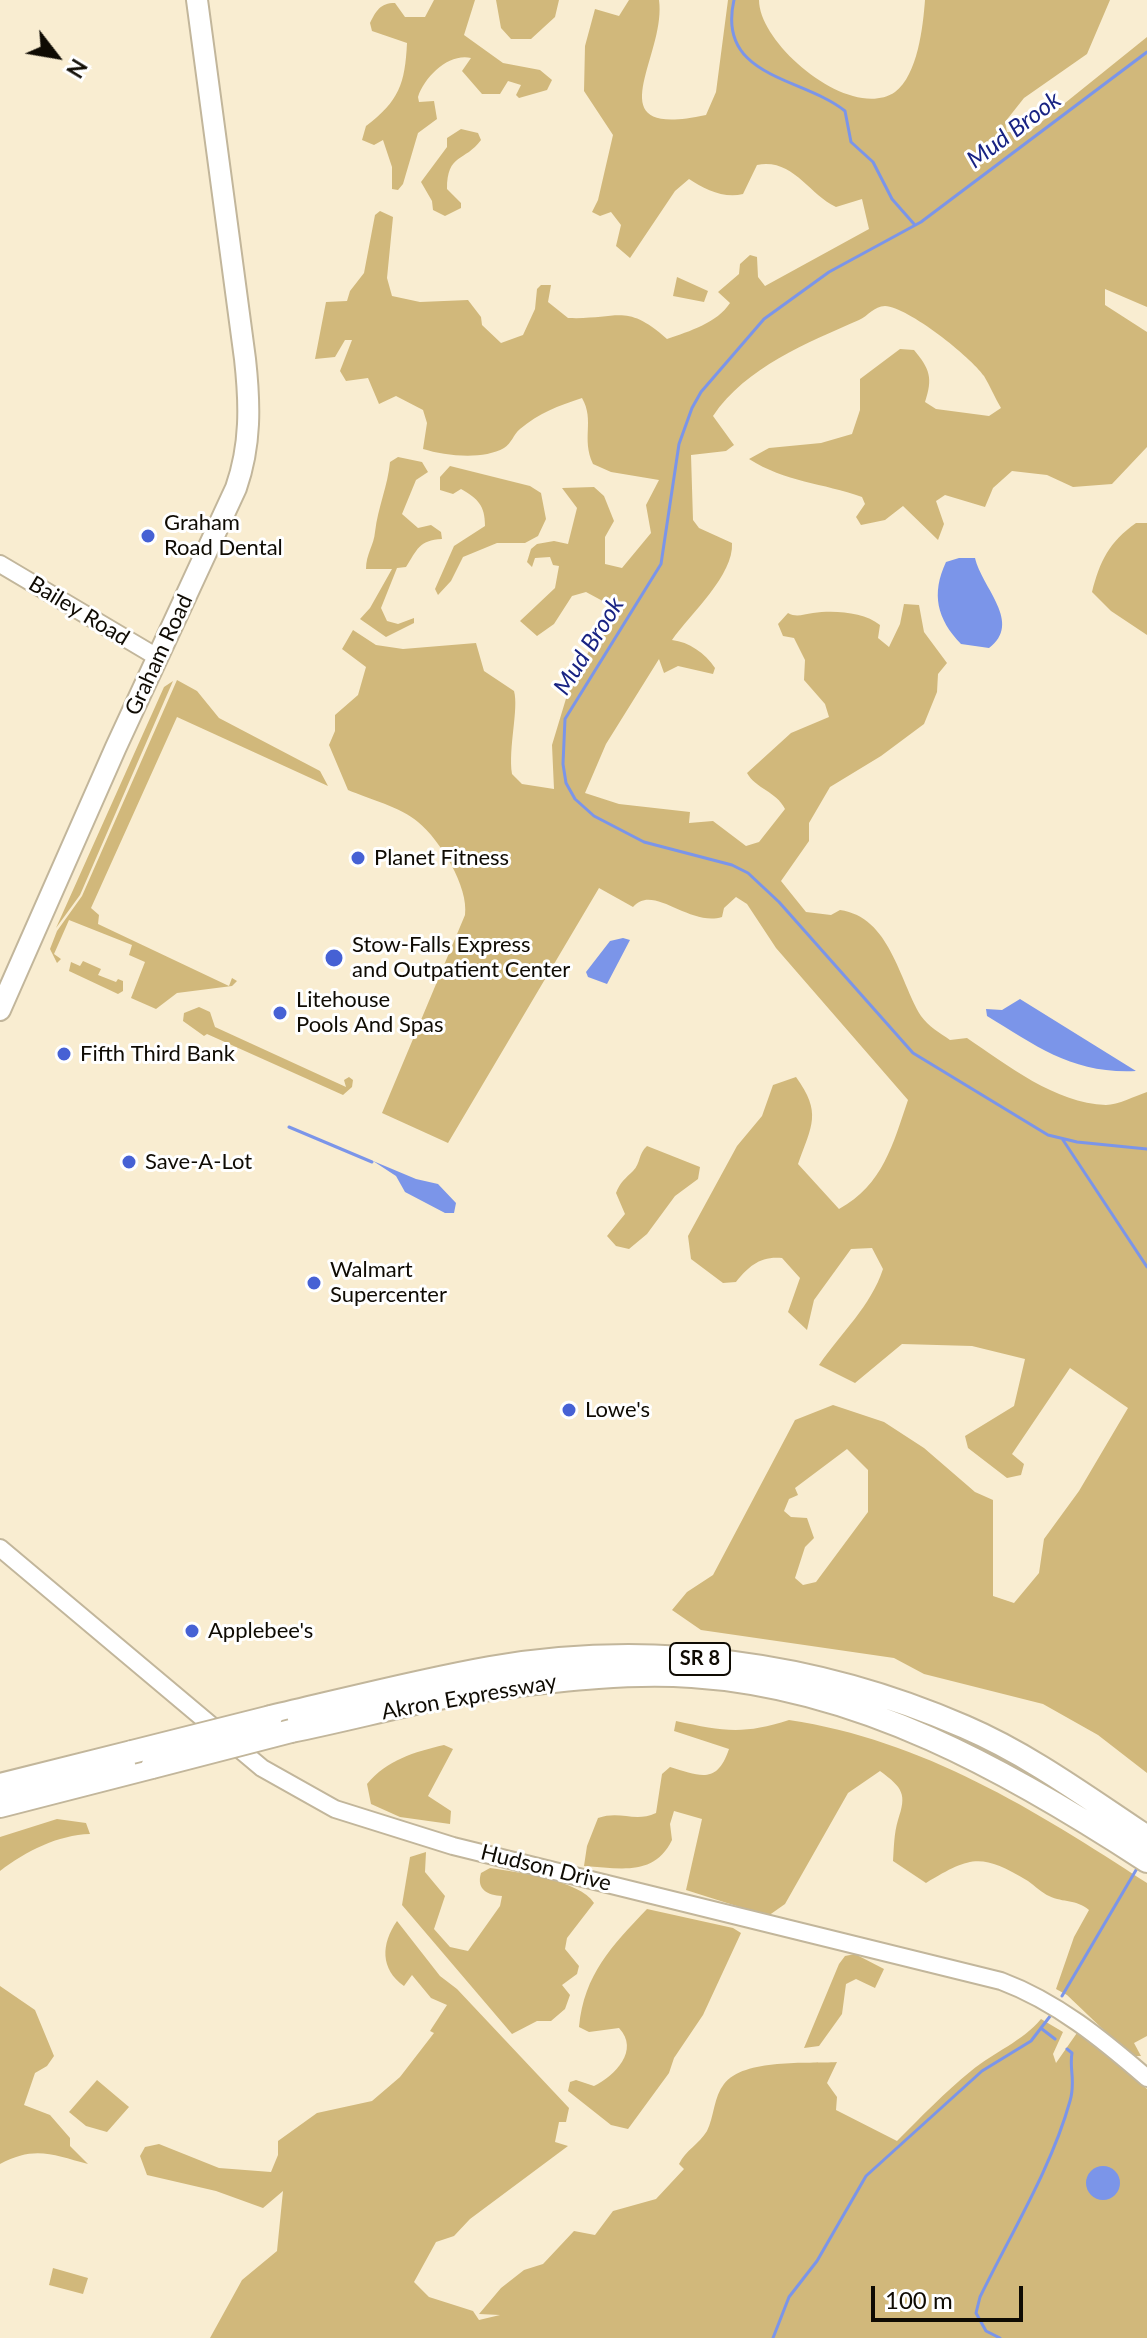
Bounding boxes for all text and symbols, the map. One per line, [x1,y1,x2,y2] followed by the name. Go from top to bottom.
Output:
[16,16,96,96] north arrow
[61,54,93,83] text: N
[961,85,1067,175] water label: Mud Brook
[164,510,283,562] place label: Graham Road Dental
[139,527,157,545] marker: Graham Road Dental
[24,571,134,651] street label: Bailey Road
[119,590,199,720] street label: Graham Road
[548,592,630,700] water label: Mud Brook
[374,845,509,871] place label: Planet Fitness
[349,849,367,867] marker: Planet Fitness
[352,932,570,984] place label: Stow-Falls Express and Outpatient Center
[323,947,345,969] marker: Stow-Falls Express and Outpatient Center
[296,987,443,1038] place label: Litehouse Pools And Spas
[271,1004,289,1022] marker: Litehouse Pools And Spas
[80,1041,235,1067] place label: Fifth Third Bank
[55,1045,73,1063] marker: Fifth Third Bank
[145,1149,252,1175] place label: Save-A-Lot
[120,1153,138,1171] marker: Save-A-Lot
[330,1257,447,1308] place label: Walmart Supercenter
[305,1274,323,1292] marker: Walmart Supercenter
[585,1397,650,1423] place label: Lowe's
[560,1401,578,1419] marker: Lowe's
[208,1618,313,1644] place label: Applebee's
[183,1622,201,1640] marker: Applebee's
[670,1643,730,1675] road number: SR 8
[379,1669,559,1725] street label: Akron Expressway
[478,1839,614,1897] street label: Hudson Drive
[875,2270,1027,2320] scale bar
[885,2285,953,2314] text: 100 m

